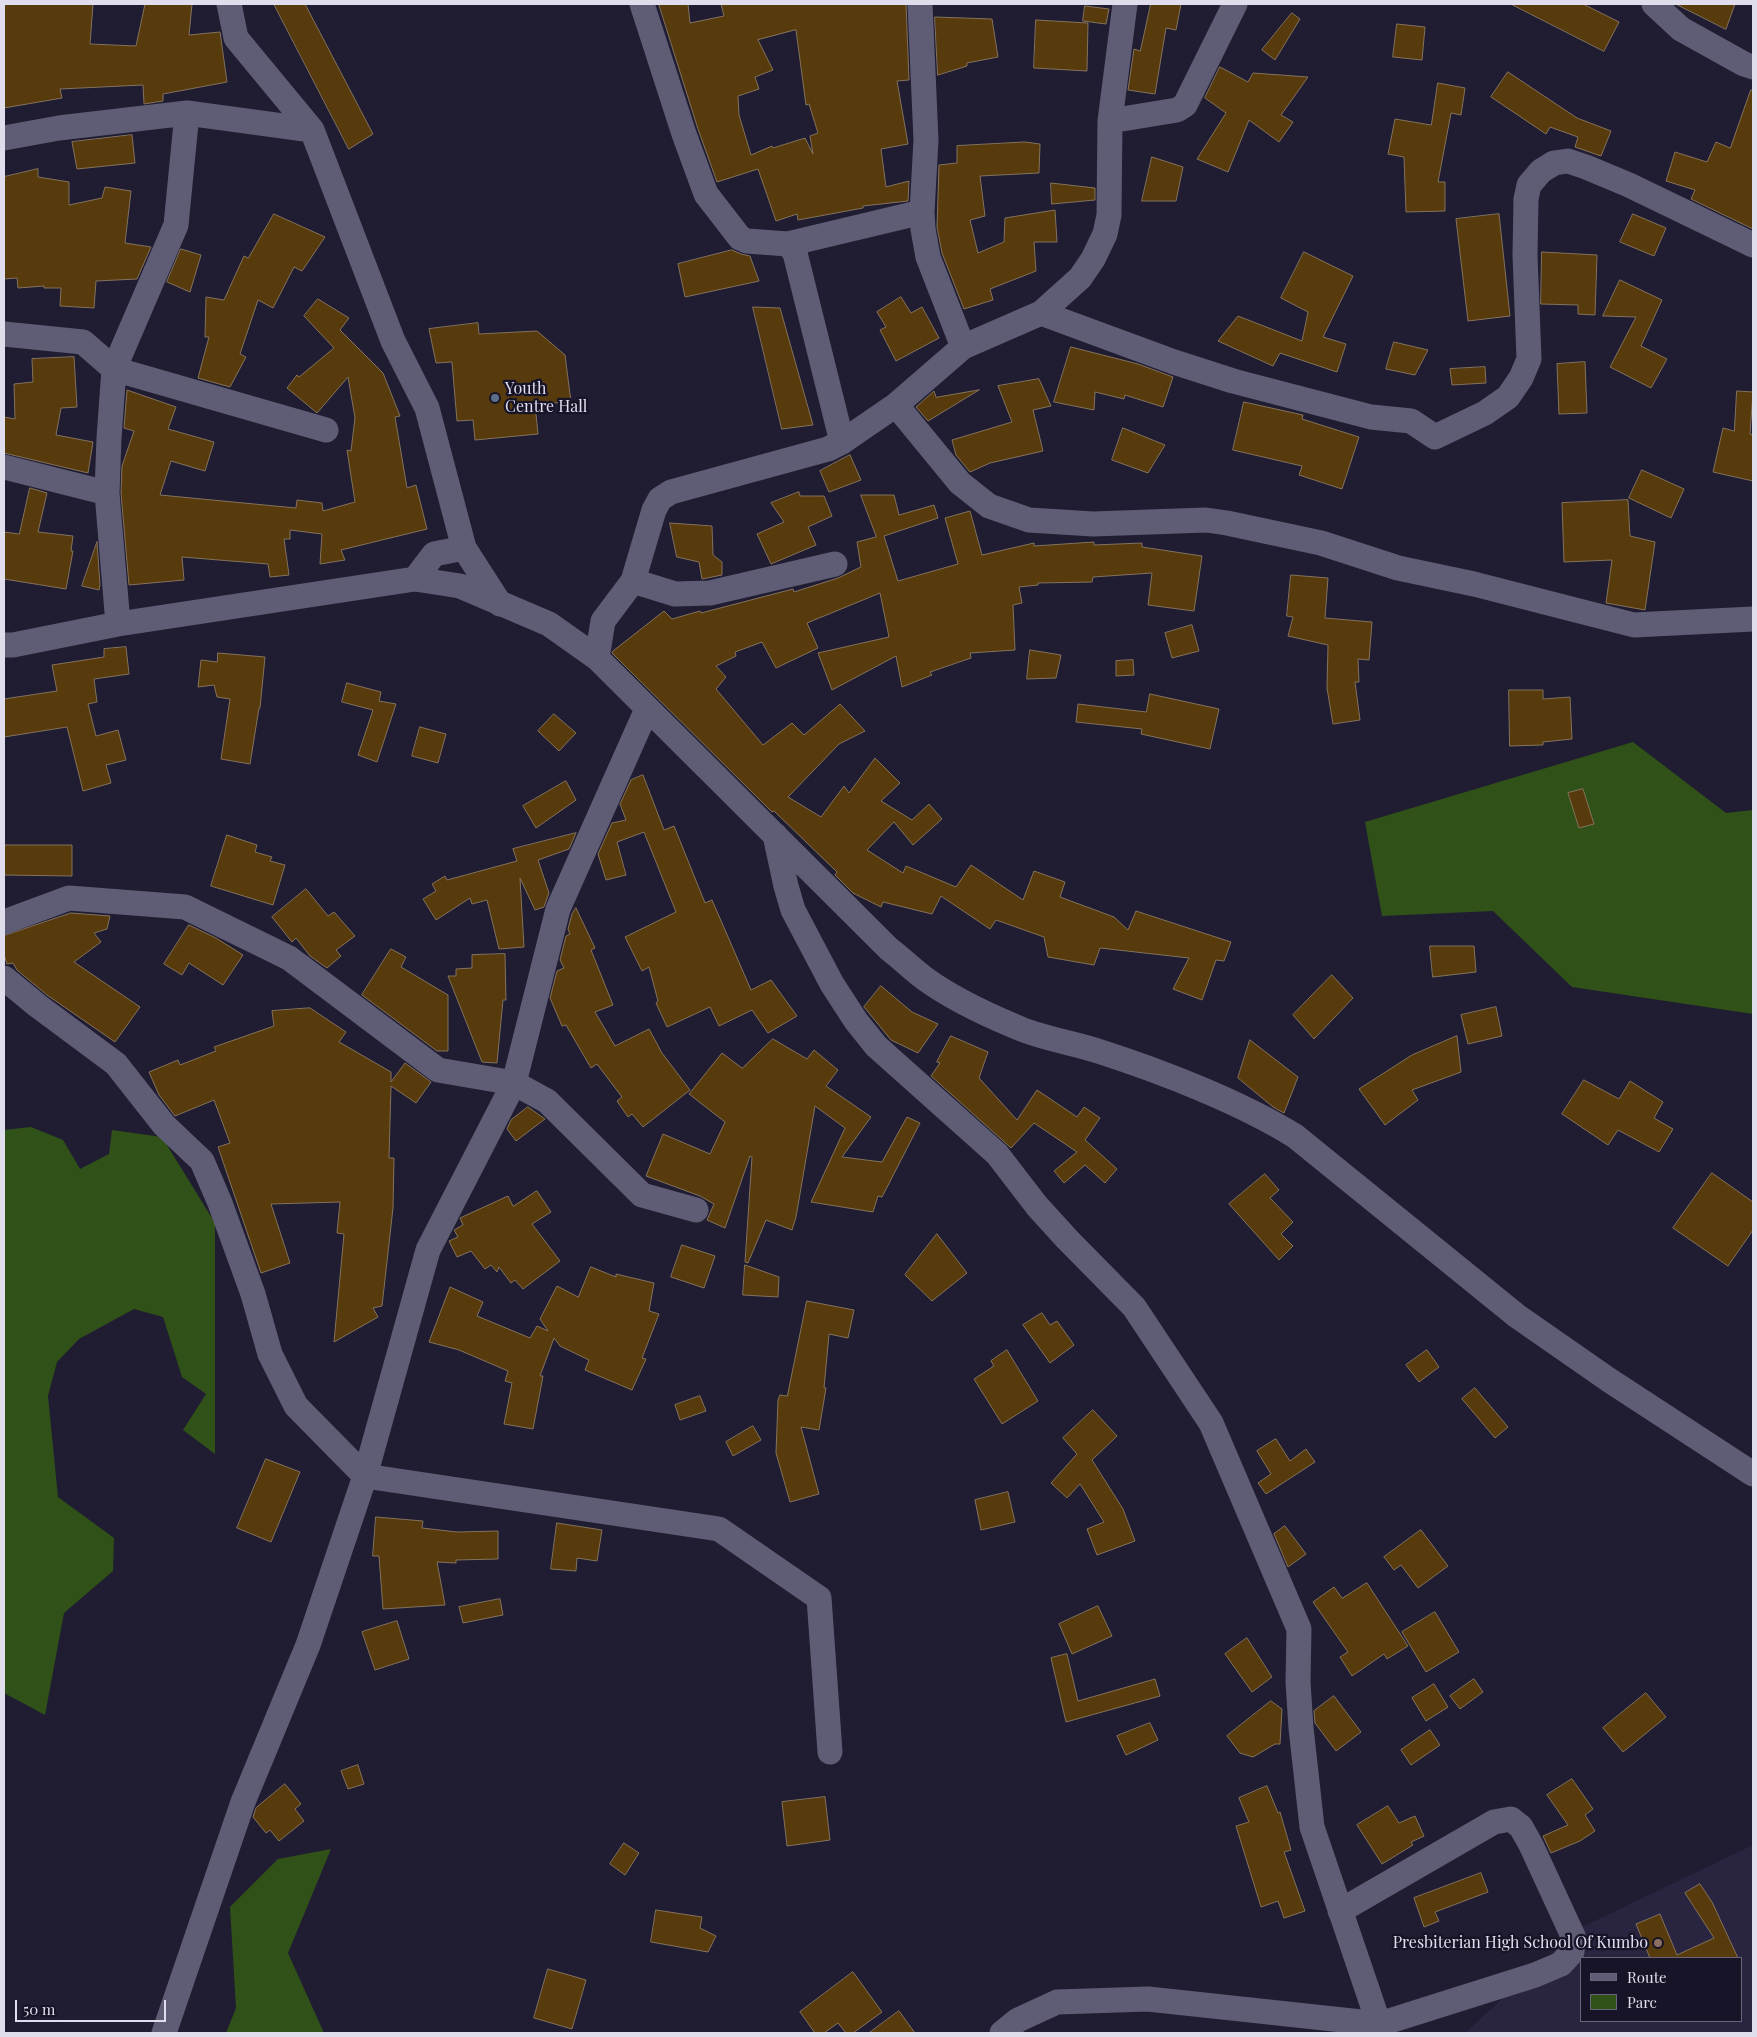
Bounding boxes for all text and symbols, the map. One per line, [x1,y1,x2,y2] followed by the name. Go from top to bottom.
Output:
[505,379,587,417] place label: Youth Centre Hall
[489,392,501,404] marker: Youth Centre Hall
[1393,1933,1648,1953] place label: Presbiterian High School Of Kumbo
[1652,1937,1664,1949] marker: Presbiterian High School Of Kumbo
[1580,1957,1742,2022] legend
[1627,1967,1667,1987] text: Route
[18,1990,169,2022] scale bar
[1627,1992,1657,2012] text: Parc
[23,1999,55,2019] text: 50 m

